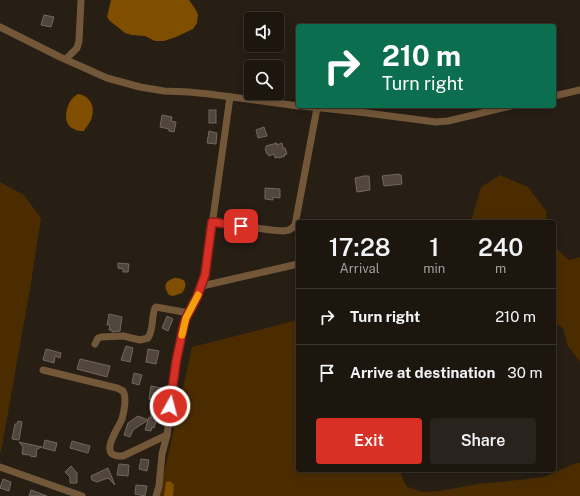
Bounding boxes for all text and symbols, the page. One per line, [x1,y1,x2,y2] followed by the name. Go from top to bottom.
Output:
[244,12,284,100] map controls
[244,12,284,52] button: sound
[382,39,461,72] text: 210 m
[316,40,368,92] icon: right
[244,60,284,100] button: search
[382,73,464,94] text: Turn right
[224,209,258,243] pin
[230,215,252,237] icon: arrive
[329,233,391,261] text: 17:28
[429,233,439,261] text: 1
[478,233,523,261] text: 240
[340,261,380,276] text: Arrival
[423,261,445,276] text: min
[495,261,506,276] text: m
[316,306,338,328] icon: right
[350,308,420,325] text: Turn right
[495,308,536,325] text: 210 m
[316,362,338,384] icon: arrive
[350,364,495,381] text: Arrive at destination
[507,364,543,381] text: 30 m
[149,385,191,427] position arrow
[316,418,422,464] button: Exit
[430,418,536,464] button: Share

